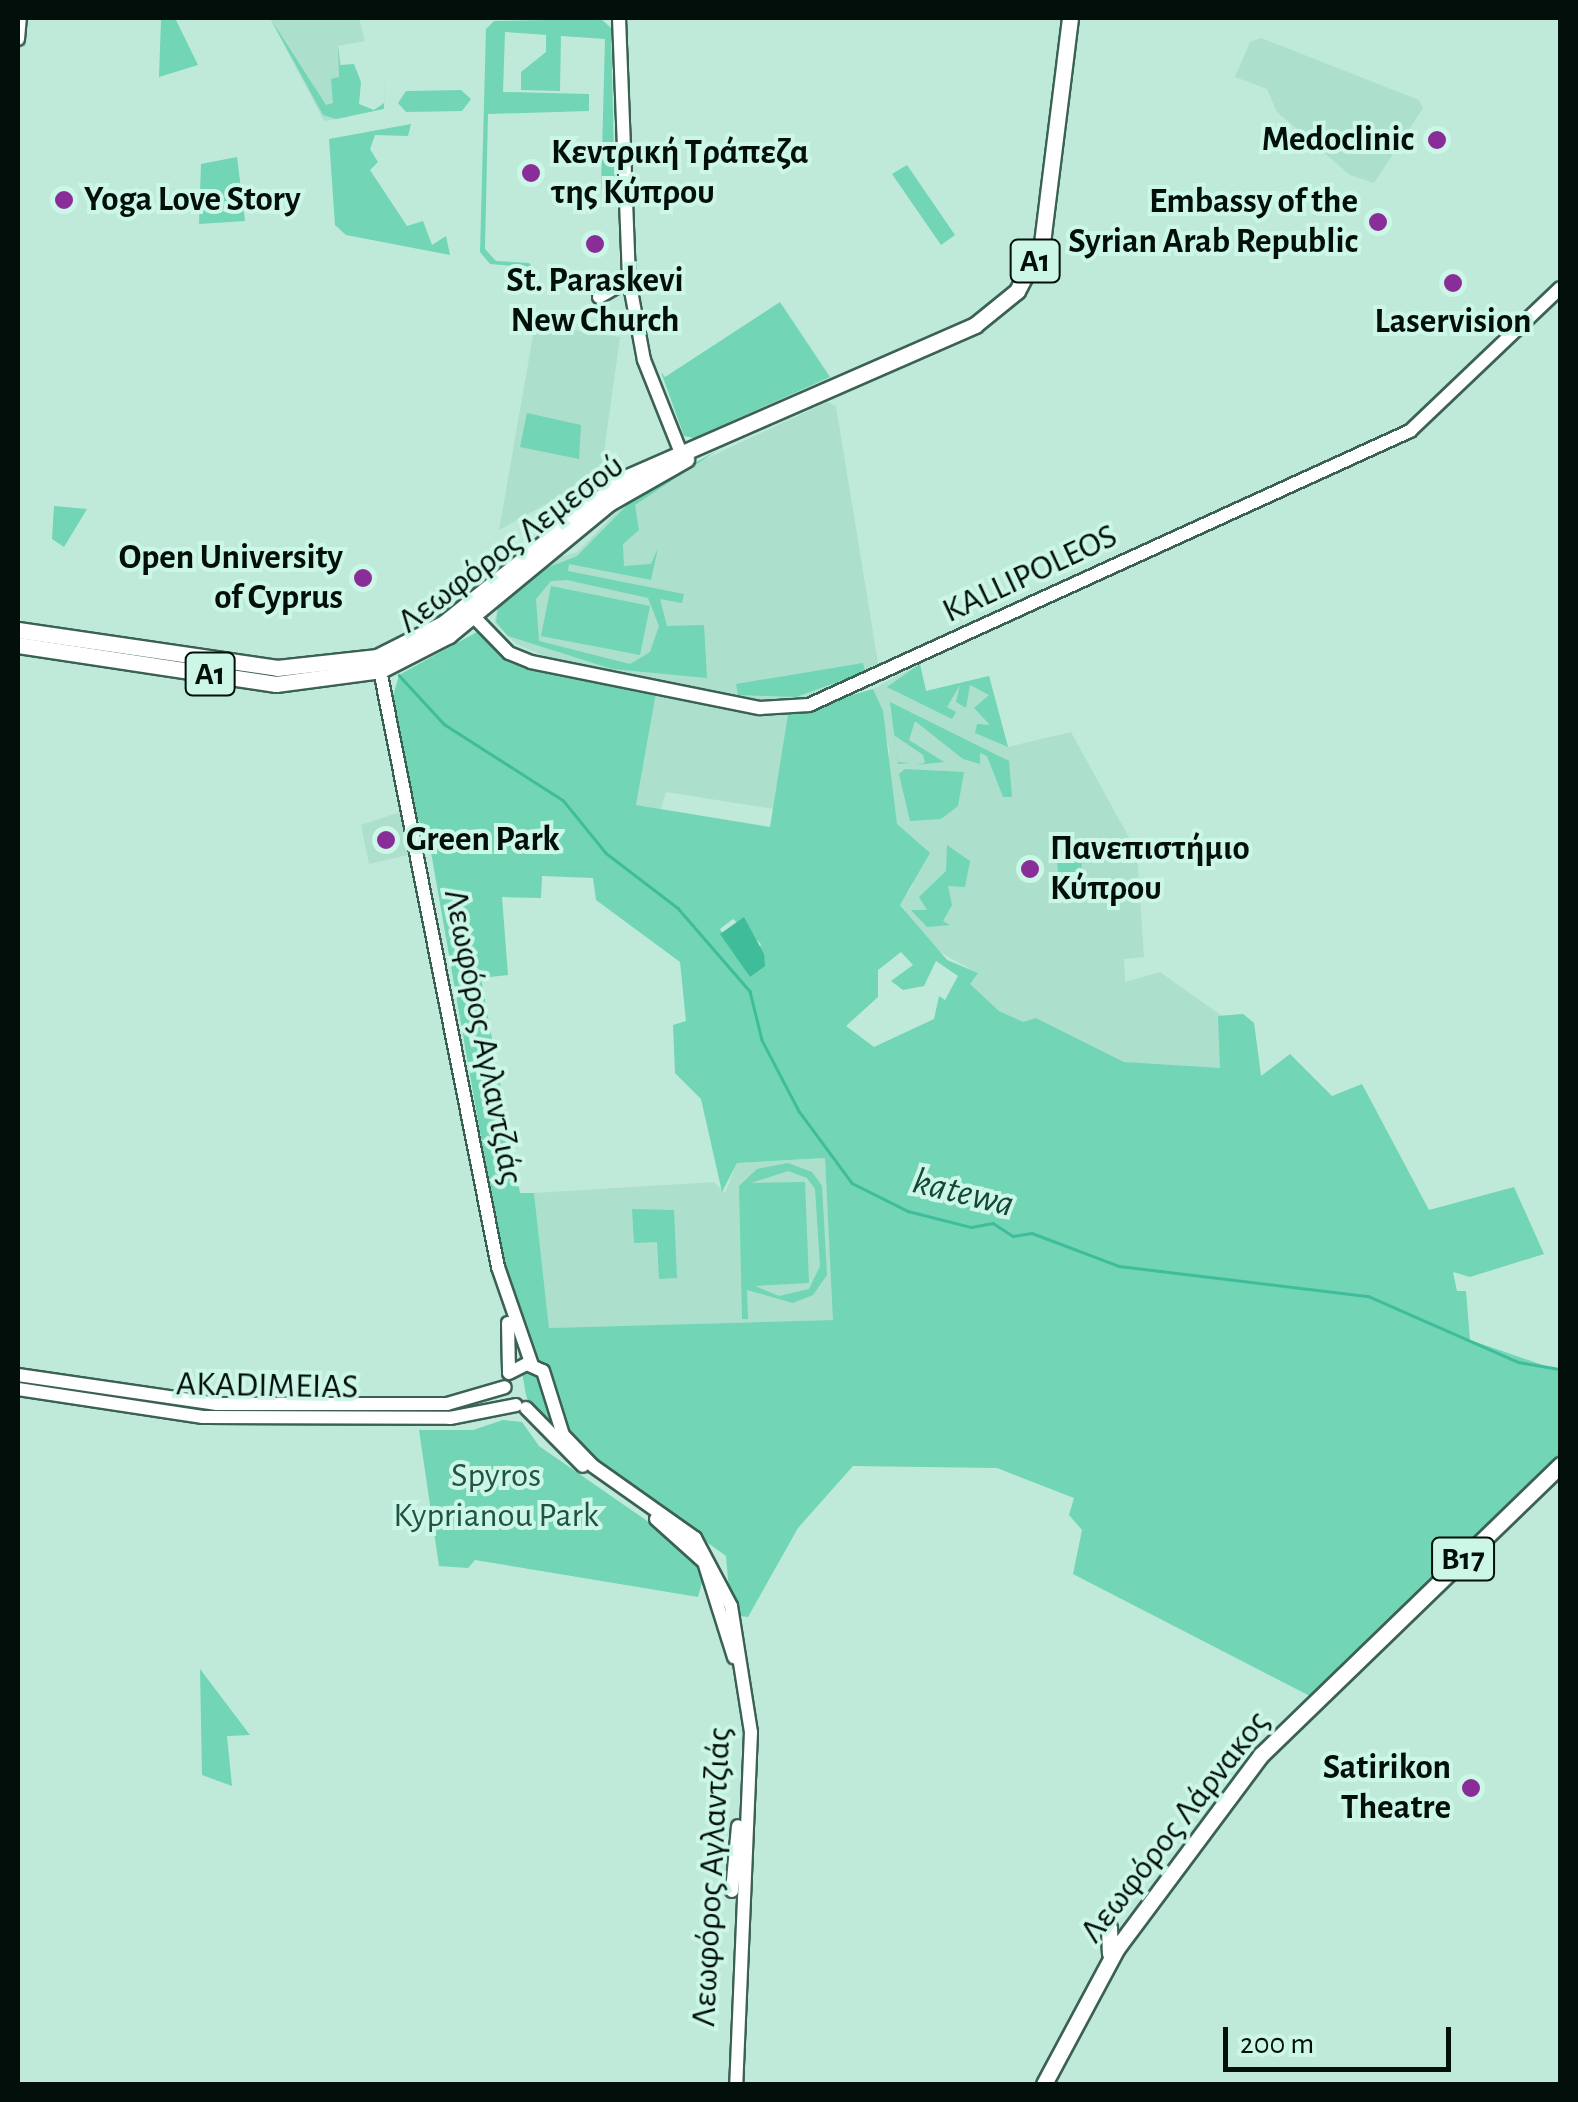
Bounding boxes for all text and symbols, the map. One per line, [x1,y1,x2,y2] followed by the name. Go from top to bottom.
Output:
[1262,119,1414,161] place label: Medoclinic
[1424,127,1450,153] marker: Medoclinic
[551,132,809,214] place label: Κεντρική Τράπεζα της Κύπρου
[520,162,542,184] marker: Κεντρική Τράπεζα της Κύπρου
[84,179,301,221] place label: Yoga Love Story
[1068,181,1358,263] place label: Embassy of the Syrian Arab Republic
[53,189,75,211] marker: Yoga Love Story
[1367,211,1389,233] marker: Embassy of the Syrian Arab Republic
[584,233,606,255] marker: St. Paraskevi New Church
[1008,234,1062,288] road number: A1
[506,260,684,342] place label: St. Paraskevi New Church
[1440,270,1466,296] marker: Laservision
[1374,301,1532,343] place label: Laservision
[390,445,632,643] street label: Λεωφόρος Λεμεσού
[936,515,1124,633] street label: KALLIPOLEOS
[119,537,343,619] place label: Open University of Cyprus
[352,567,374,589] marker: Open University of Cyprus
[182,647,238,701] road number: A1
[406,819,560,861] place label: Green Park
[1050,828,1250,910] place label: Πανεπιστήμιο Κύπρου
[375,829,397,851] marker: Green Park
[1019,858,1041,880] marker: Πανεπιστήμιο Κύπρου
[434,886,532,1188] street label: Λεωφόρος Αγλαντζιάς
[908,1159,1018,1229] water label: katewa
[176,1363,358,1409] street label: AKADIMEIAS
[393,1455,599,1537] park label: Spyros Kyprianou Park
[1430,1532,1496,1586] road number: B17
[1071,1702,1279,1952] street label: Λεωφόρος Λάρνακος
[683,1726,741,2028] street label: Λεωφόρος Αγλαντζιάς
[1323,1747,1451,1829] place label: Satirikon Theatre
[1460,1777,1482,1799] marker: Satirikon Theatre
[1228,2007,1456,2069] scale bar
[1240,2029,1314,2059] text: 200 m

